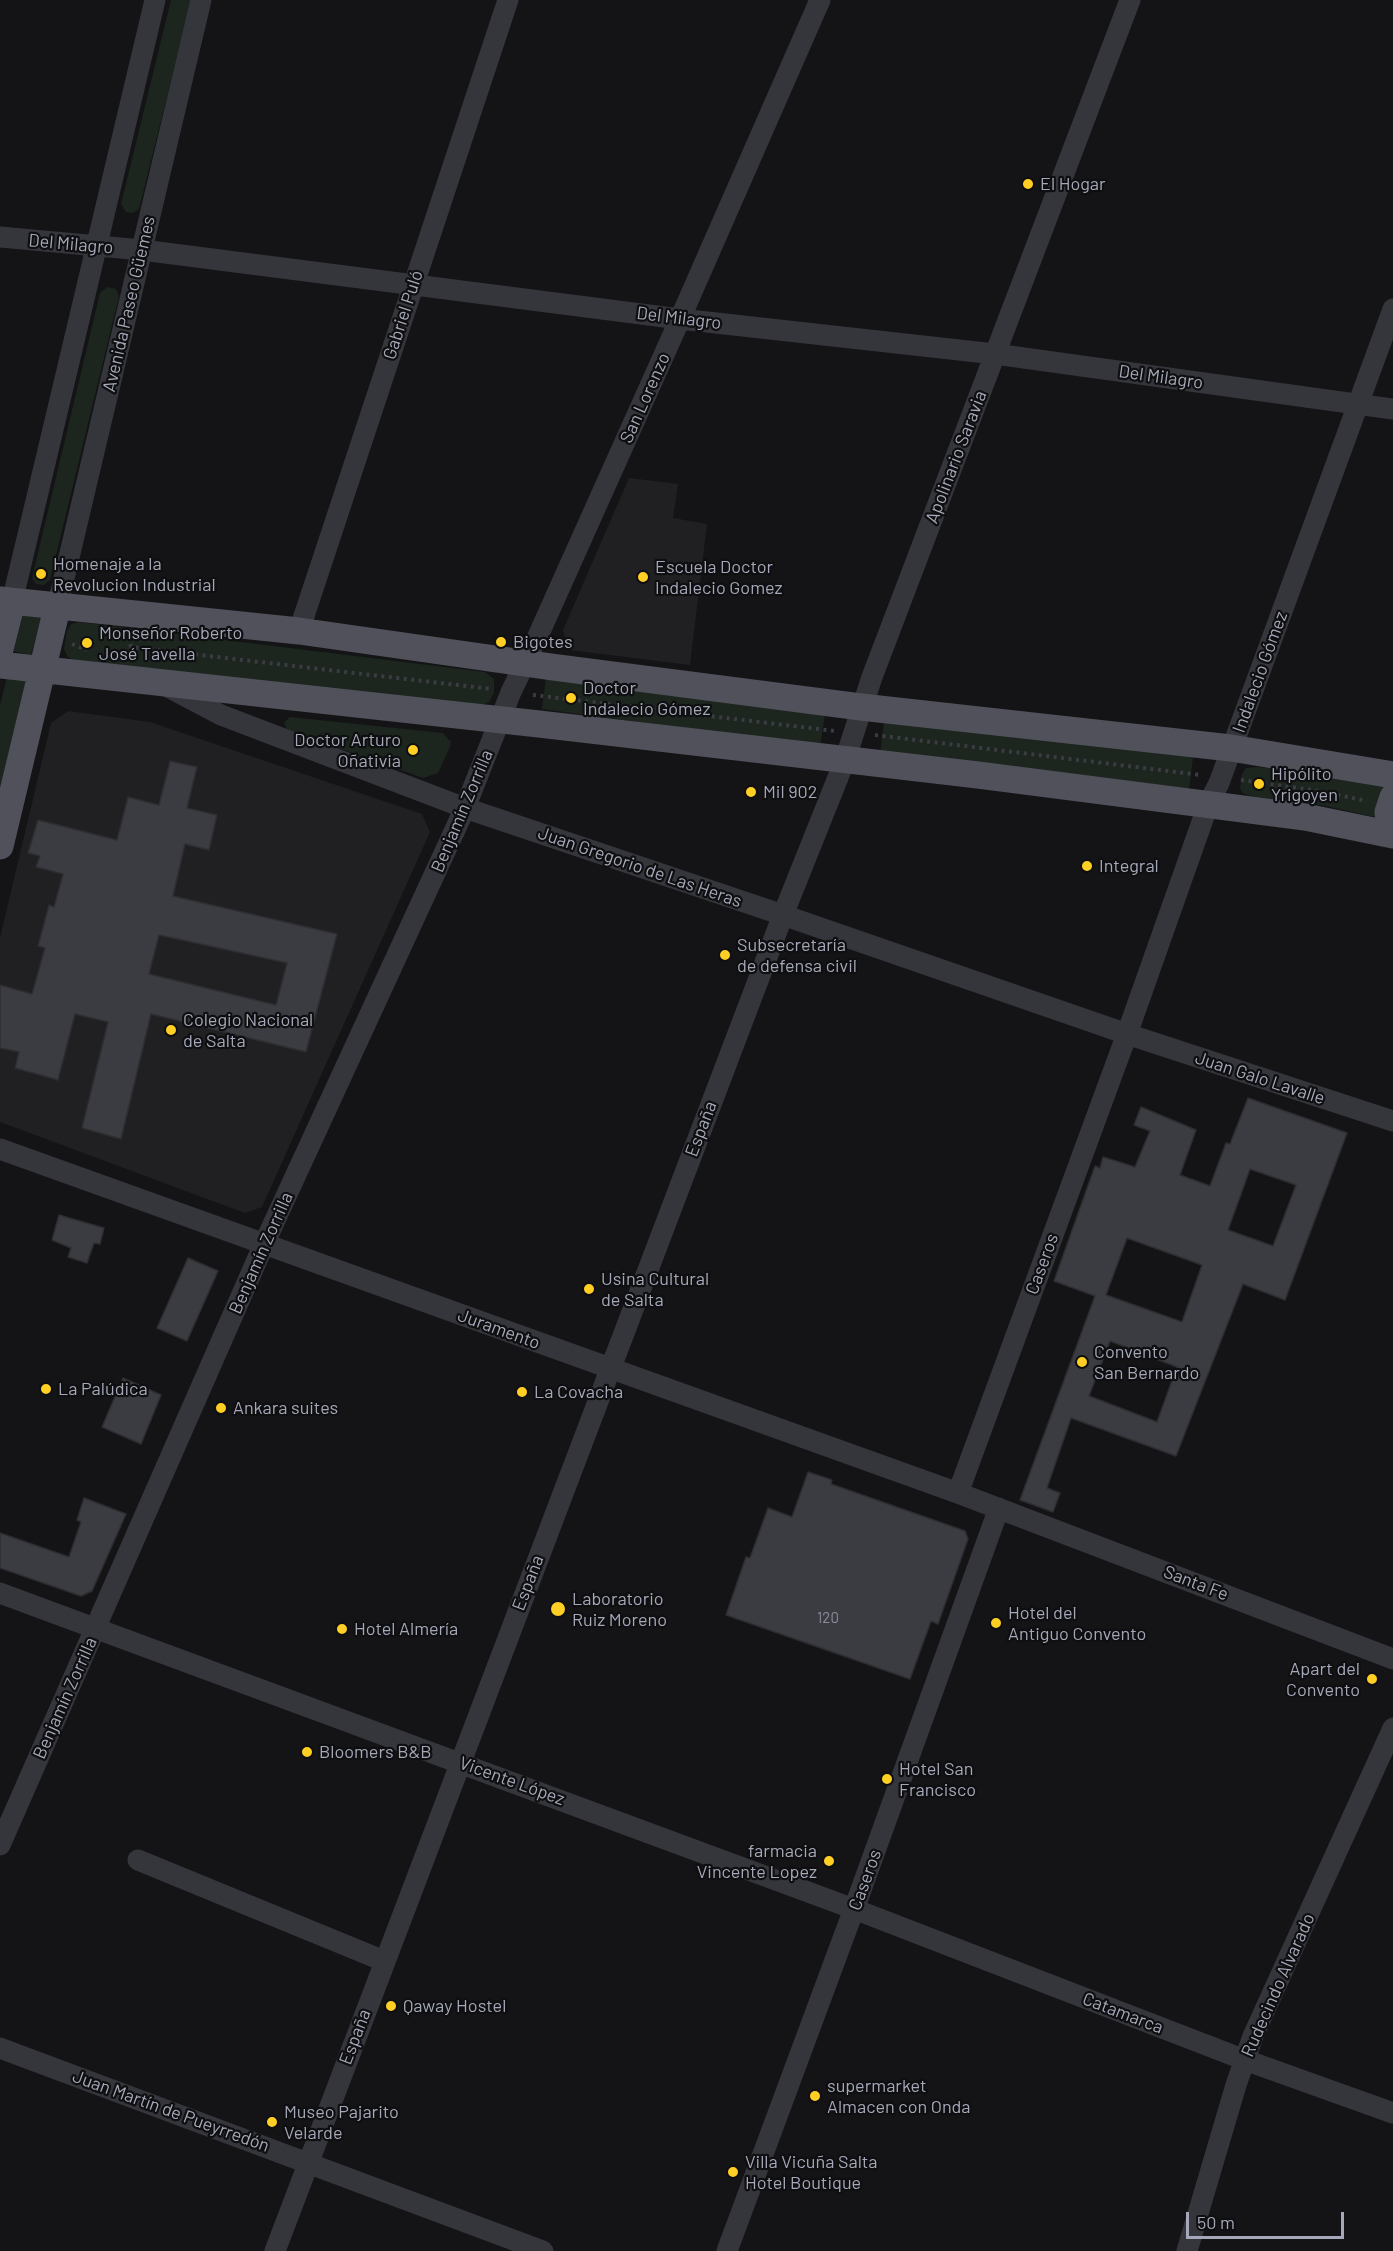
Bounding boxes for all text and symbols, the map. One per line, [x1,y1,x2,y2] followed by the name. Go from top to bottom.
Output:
[1040,173,1106,195] place label: El Hogar
[1021,177,1035,191] marker: El Hogar
[98,214,160,394] street label: Avenida Paseo Güemes
[28,230,114,258] street label: Del Milagro
[378,268,428,362] street label: Gabriel Puló
[635,302,723,334] street label: Del Milagro
[615,349,675,447] street label: San Lorenzo
[1117,360,1205,394] street label: Del Milagro
[921,388,991,526] street label: Apolinario Saravia
[53,553,216,596] place label: Homenaje a la Revolucion Industrial
[655,556,783,598] place label: Escuela Doctor Indalecio Gomez
[34,567,48,581] marker: Homenaje a la Revolucion Industrial
[636,570,650,584] marker: Escuela Doctor Indalecio Gomez
[1228,608,1292,736] street label: Indalecio Gómez
[99,622,242,664] place label: Monseñor Roberto José Tavella
[513,631,573,653] place label: Bigotes
[494,635,508,649] marker: Bigotes
[80,636,94,650] marker: Monseñor Roberto José Tavella
[583,677,710,720] place label: Doctor Indalecio Gómez
[564,691,578,705] marker: Doctor Indalecio Gómez
[294,729,401,771] place label: Doctor Arturo Oñativia
[406,743,420,757] marker: Doctor Arturo Oñativia
[426,746,498,876] street label: Benjamín Zorrilla
[1271,763,1338,806] place label: Hipólito Yrigoyen
[1252,777,1266,791] marker: Hipólito Yrigoyen
[763,781,817,803] place label: Mil 902
[744,785,758,799] marker: Mil 902
[535,822,745,912] street label: Juan Gregorio de Las Heras
[1099,855,1159,877] place label: Integral
[1080,859,1094,873] marker: Integral
[737,934,857,976] place label: Subsecretaría de defensa civil
[718,948,732,962] marker: Subsecretaría de defensa civil
[183,1009,313,1052] place label: Colegio Nacional de Salta
[164,1023,178,1037] marker: Colegio Nacional de Salta
[1193,1047,1327,1109] street label: Juan Galo Lavalle
[681,1098,721,1160] street label: España
[224,1189,298,1317] street label: Benjamín Zorrilla
[1021,1231,1063,1297] street label: Caseros
[601,1268,709,1310] place label: Usina Cultural de Salta
[582,1282,596,1296] marker: Usina Cultural de Salta
[455,1304,543,1354] street label: Juramento
[1094,1341,1199,1384] place label: Convento San Bernardo
[1075,1355,1089,1369] marker: Convento San Bernardo
[58,1378,148,1400] place label: La Palúdica
[534,1381,623,1403] place label: La Covacha
[39,1382,53,1396] marker: La Palúdica
[515,1385,529,1399] marker: La Covacha
[233,1397,338,1419] place label: Ankara suites
[214,1401,228,1415] marker: Ankara suites
[508,1552,548,1614] street label: España
[1160,1561,1232,1605] street label: Santa Fe
[572,1588,667,1630] place label: Laboratorio Ruiz Moreno
[549,1600,567,1618] marker: Laboratorio Ruiz Moreno
[1008,1602,1146,1644] place label: Hotel del Antiguo Convento
[817,1609,839,1627] house number: 120
[989,1616,1003,1630] marker: Hotel del Antiguo Convento
[354,1618,458,1640] place label: Hotel Almería
[335,1622,349,1636] marker: Hotel Almería
[28,1634,102,1762] street label: Benjamín Zorrilla
[1286,1658,1360,1700] place label: Apart del Convento
[1365,1672,1379,1686] marker: Apart del Convento
[319,1741,432,1763] place label: Bloomers B&B
[300,1745,314,1759] marker: Bloomers B&B
[456,1752,568,1810] street label: Vicente López
[899,1758,976,1800] place label: Hotel San Francisco
[880,1772,894,1786] marker: Hotel San Francisco
[697,1840,817,1882] place label: farmacia Vincente Lopez
[844,1847,886,1913] street label: Caseros
[822,1854,836,1868] marker: farmacia Vincente Lopez
[1237,1910,1319,2060] street label: Rudecindo Alvarado
[1080,1988,1166,2038] street label: Catamarca
[403,1995,506,2017] place label: Qaway Hostel
[384,1999,398,2013] marker: Qaway Hostel
[335,2006,375,2068] street label: España
[70,2065,272,2157] street label: Juan Martín de Pueyrredón
[827,2075,971,2118] place label: supermarket Almacen con Onda
[808,2089,822,2103] marker: supermarket Almacen con Onda
[284,2101,399,2144] place label: Museo Pajarito Velarde
[265,2115,279,2129] marker: Museo Pajarito Velarde
[745,2151,878,2194] place label: Villa Vicuña Salta Hotel Boutique
[726,2165,740,2179] marker: Villa Vicuña Salta Hotel Boutique
[1189,2200,1346,2238] scale bar
[1197,2211,1235,2233] text: 50 m

